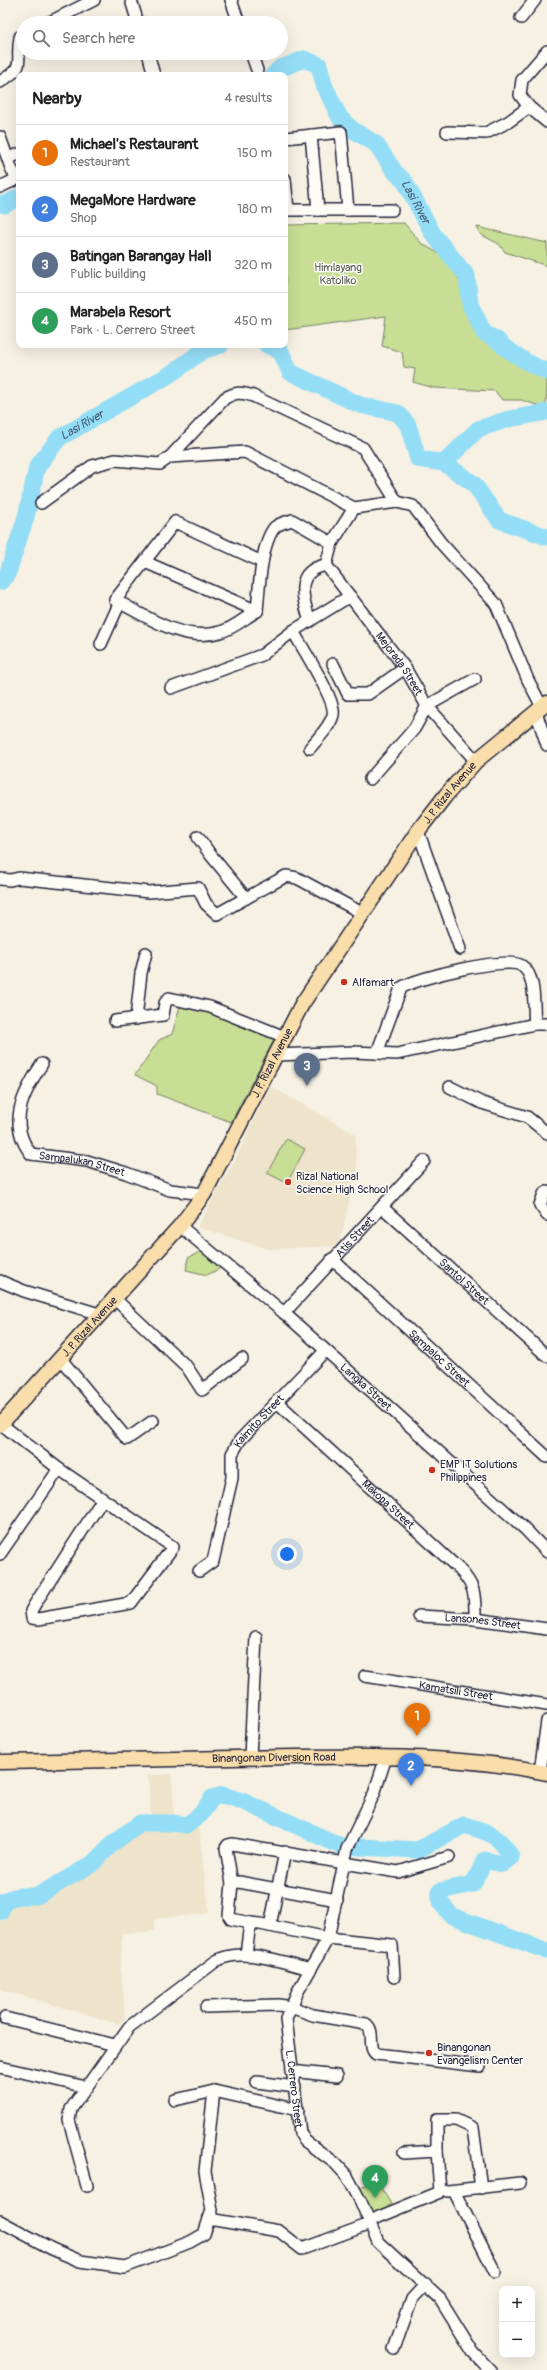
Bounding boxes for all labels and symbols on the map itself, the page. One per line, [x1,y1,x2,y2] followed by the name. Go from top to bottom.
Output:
[398,177,434,228] water label: Lasi River
[314,261,362,287] park label: Himlayang Katoliko
[58,406,108,443] water label: Lasi River
[373,629,426,698] street label: Mejorada Street
[420,759,479,826] street label: J. P. Rizal Avenue
[352,976,395,989] place label: Alfamart
[339,977,349,987] marker: Alfamart
[248,1025,295,1100] street label: J. P. Rizal Avenue
[294,1053,320,1086] pin: 3
[38,1149,127,1179] street label: Sampalukan Street
[296,1170,389,1196] place label: Rizal National Science High School
[283,1177,293,1187] marker: Rizal National Science High School
[332,1213,377,1260] street label: Atis Street
[437,1256,492,1308] street label: Santol Street
[59,1293,120,1359] street label: J. P. Rizal Avenue
[406,1327,473,1390] street label: Sampaloc Street
[338,1360,395,1414] street label: Langka Street
[231,1391,287,1450] street label: Kaimito Street
[440,1458,517,1484] place label: EMP IT Solutions Philippines
[427,1465,437,1475] marker: EMP IT Solutions Philippines
[359,1477,417,1532] street label: Makopa Street
[277,1544,297,1564] your location
[444,1611,522,1632] street label: Lansones Street
[418,1678,494,1703] street label: Kamatsili Street
[404,1703,430,1736] pin: 1
[212,1750,336,1765] street label: Binangonan Diversion Road
[398,1753,424,1786] pin: 2
[437,2041,523,2067] place label: Binangonan Evangelism Center
[424,2048,434,2058] marker: Binangonan Evangelism Center
[283,2049,306,2129] street label: L. Cerrero Street
[362,2165,388,2198] pin: 4

